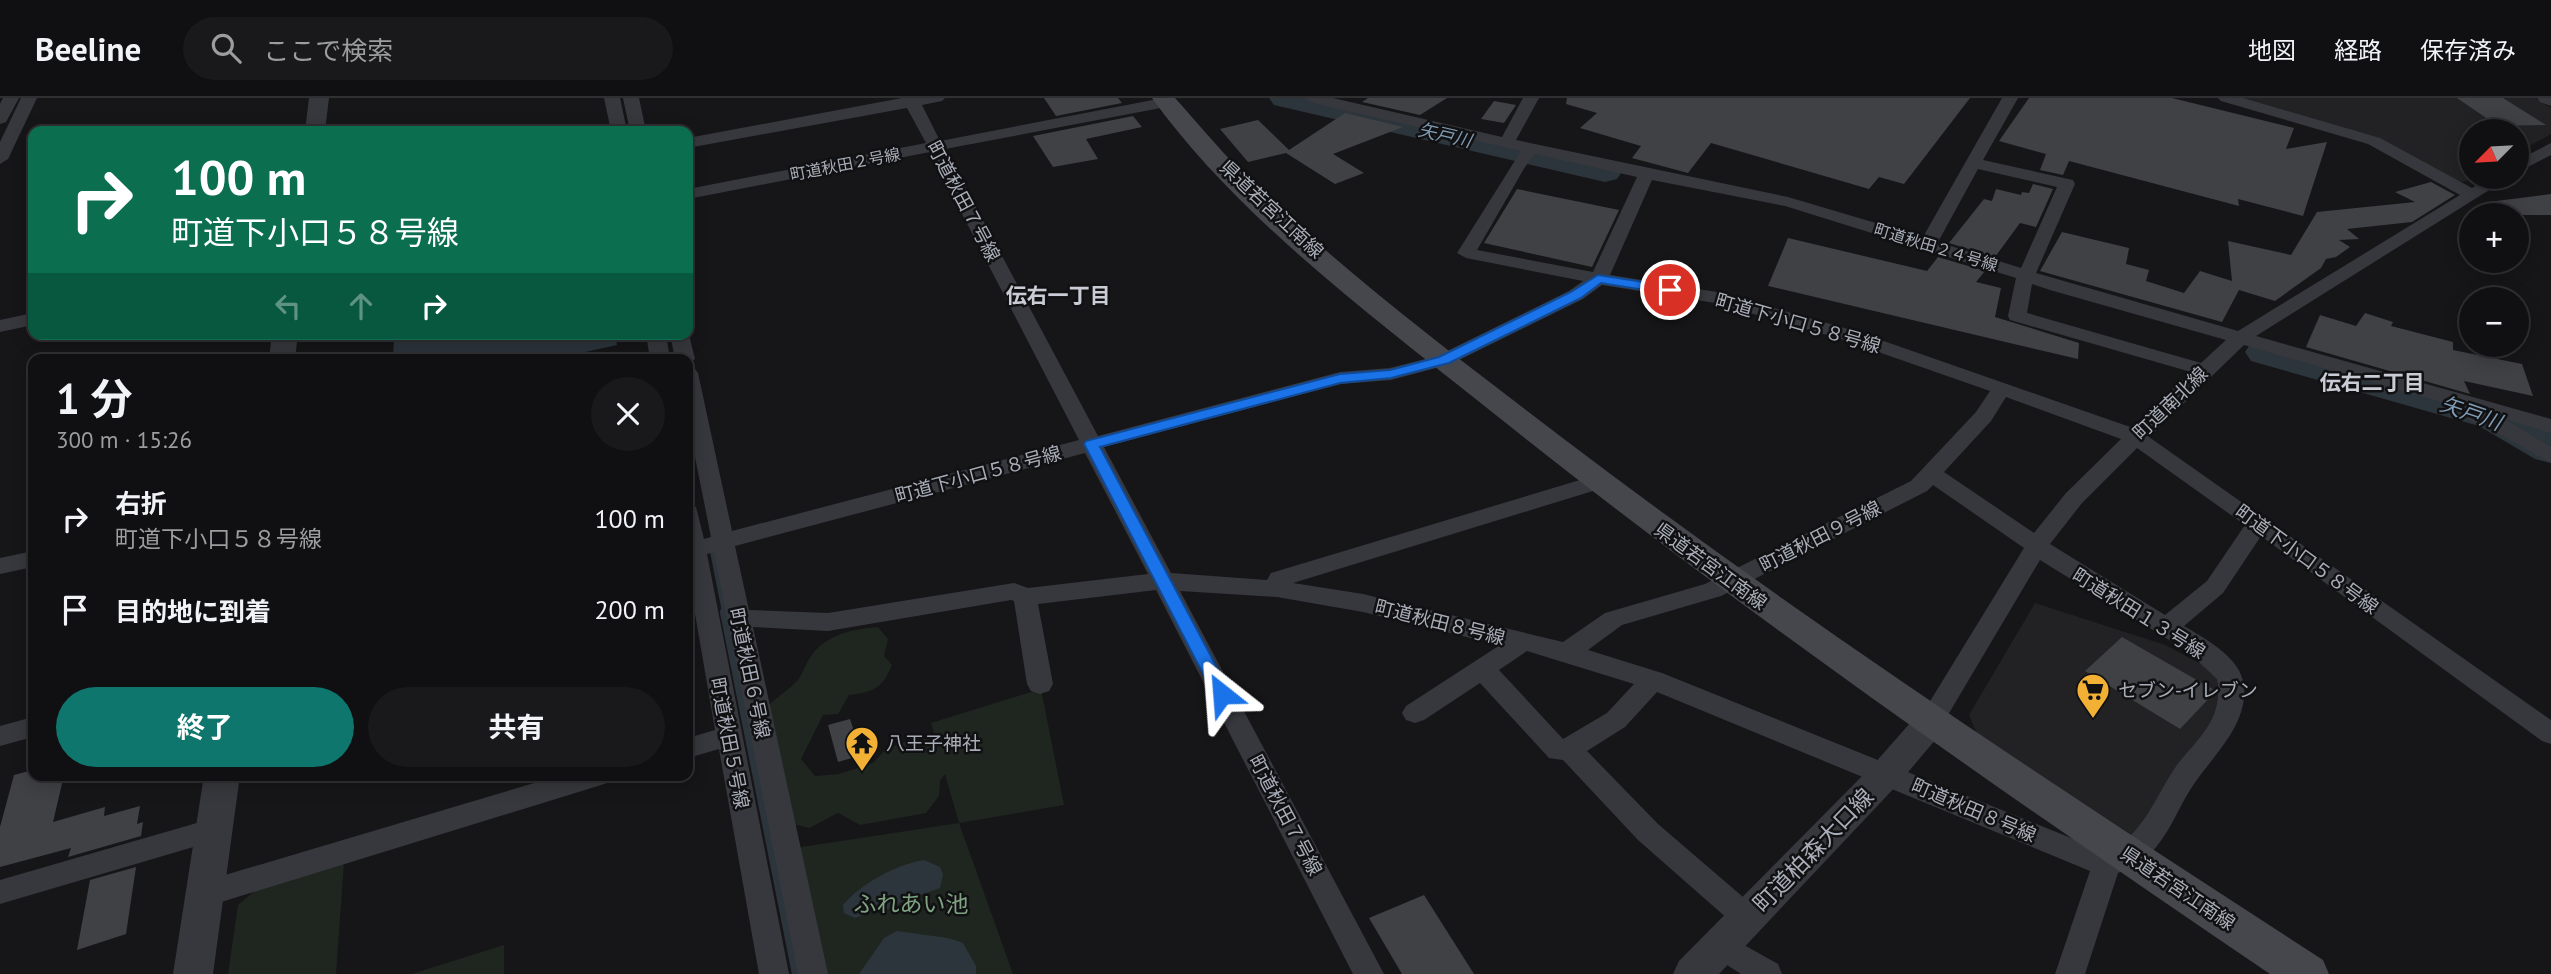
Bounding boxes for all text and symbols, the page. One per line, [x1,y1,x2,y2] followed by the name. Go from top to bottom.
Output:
[183,17,673,80] search box
[35,27,141,70] text: Beeline
[207,29,245,67] icon: search
[263,34,393,67] text: ここで検索
[2248,35,2296,66] text: 地図
[2334,35,2382,66] text: 経路
[2420,35,2516,66] text: 保存済み
[1416,118,1476,153] water label: 矢戸川
[2459,119,2529,189] north arrow
[2459,119,2529,357] map controls
[922,137,1006,265] street label: 町道秋田７号線
[788,143,902,185] street label: 町道秋田２号線
[171,145,306,209] text: 100 m
[56,154,147,245] icon: right
[1215,155,1329,263] street label: 県道若宮江南線
[2459,203,2529,273] button: +
[171,211,459,253] text: 町道下小口５８号線
[1872,219,2000,275] street label: 町道秋田２４号線
[1640,260,1700,320] pin
[1651,271,1689,309] icon: arrive
[1006,282,1111,309] district label: 伝右一丁目
[269,287,307,325] icon: left
[342,287,380,325] icon: ahead
[415,287,453,325] icon: right
[2459,287,2529,357] button: −
[1712,288,1884,358] street label: 町道下小口５８号線
[2127,361,2213,445] street label: 町道南北線
[2320,369,2425,396] district label: 伝右二丁目
[56,371,132,426] text: 1 分
[591,377,665,451] button: close
[2437,390,2507,437] water label: 矢戸川
[56,425,192,454] text: 300 m · 15:26
[892,440,1064,508] street label: 町道下小口５８号線
[115,487,167,520] text: 右折
[1755,495,1885,577] street label: 町道秋田９号線
[2231,499,2383,619] street label: 町道下小口５８号線
[56,500,94,538] icon: right
[594,502,665,535] text: 100 m
[1650,517,1772,615] street label: 県道若宮江南線
[115,524,322,553] text: 町道下小口５８号線
[2068,563,2210,663] street label: 町道秋田１３号線
[56,591,94,629] icon: arrive
[594,593,665,626] text: 200 m
[1373,594,1507,650] street label: 町道秋田８号線
[115,595,271,628] text: 目的地に到着
[724,605,776,741] street label: 町道秋田６号線
[1185,657,1259,731] position arrow
[2074,671,2112,720] supermarket icon: セブン-イレブン
[706,675,754,811] street label: 町道秋田５号線
[2118,678,2258,702] place label: セブン-イレブン
[56,687,354,767] button: 終了
[368,687,665,767] button: 共有
[843,724,881,773] temple icon: 八王子神社
[886,731,981,755] place label: 八王子神社
[1244,751,1328,879] street label: 町道秋田７号線
[1908,773,2040,847] street label: 町道秋田８号線
[1747,782,1879,918] street label: 町道柏森大口線
[2116,841,2240,935] street label: 県道若宮江南線
[854,889,969,918] park label: ふれあい池

